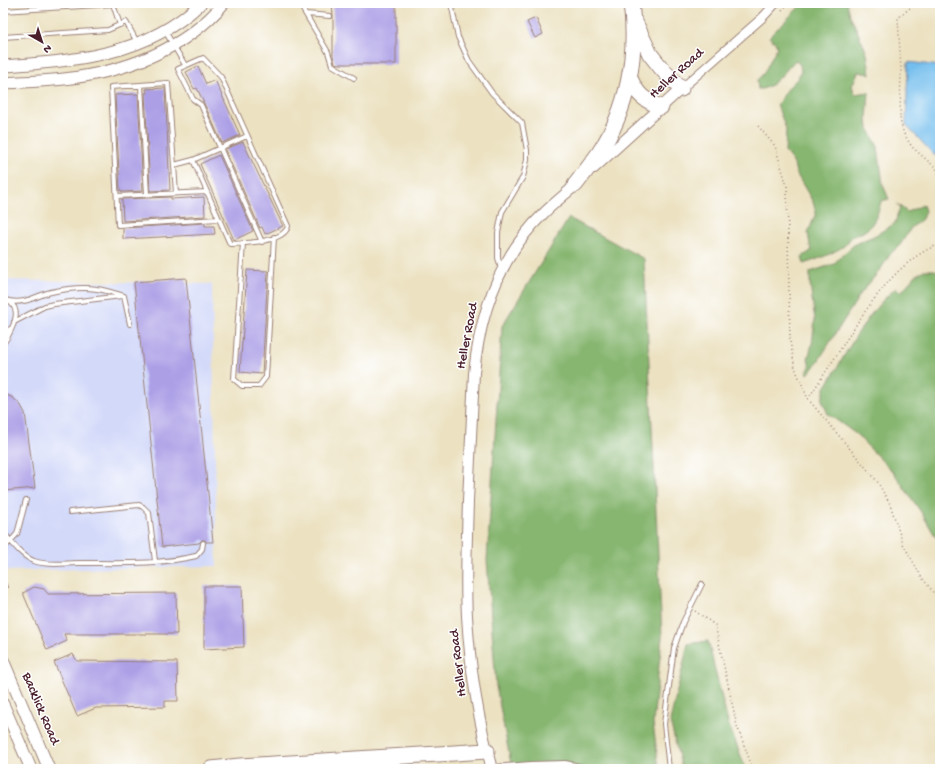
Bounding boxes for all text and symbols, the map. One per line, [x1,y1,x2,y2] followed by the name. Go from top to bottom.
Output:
[22,22,62,62] north arrow
[40,41,54,55] text: N
[646,44,709,103] street label: Heller Road
[453,300,483,371] street label: Heller Road
[446,627,472,698] street label: Heller Road
[17,669,64,749] street label: Backlick Road

